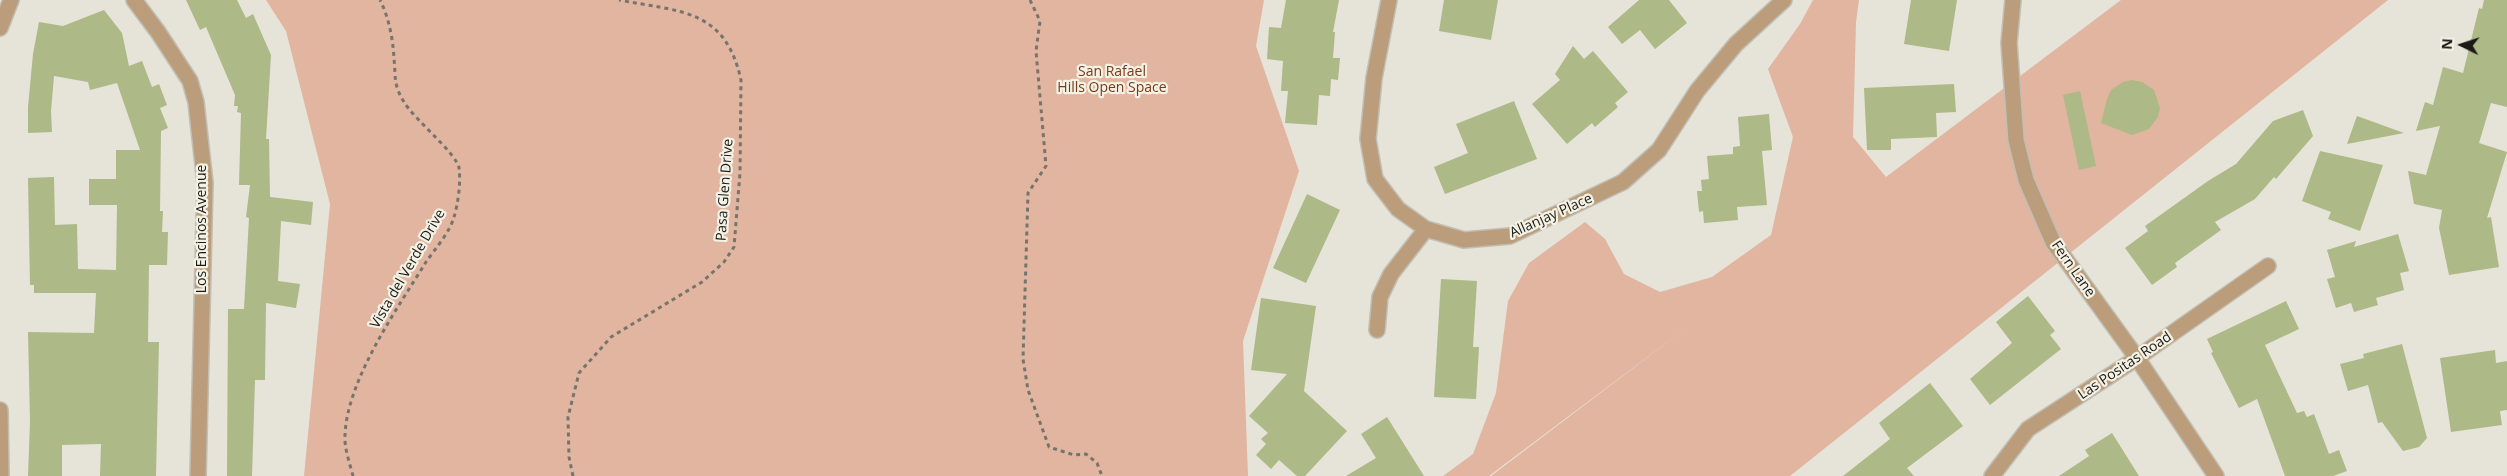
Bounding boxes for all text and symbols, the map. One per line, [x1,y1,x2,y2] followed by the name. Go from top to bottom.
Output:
[2437,20,2487,70] north arrow
[2437,38,2456,50] text: N
[1057,64,1167,96] park label: San Rafael Hills Open Space
[713,138,737,242] street label: Pasa Glen Drive
[194,165,210,293] street label: Los Encinos Avenue
[1507,190,1595,242] street label: Allanjay Place
[367,206,449,332] street label: Vista del Verde Drive
[2048,238,2098,300] street label: Fern Lane
[2075,329,2175,403] street label: Las Positas Road

